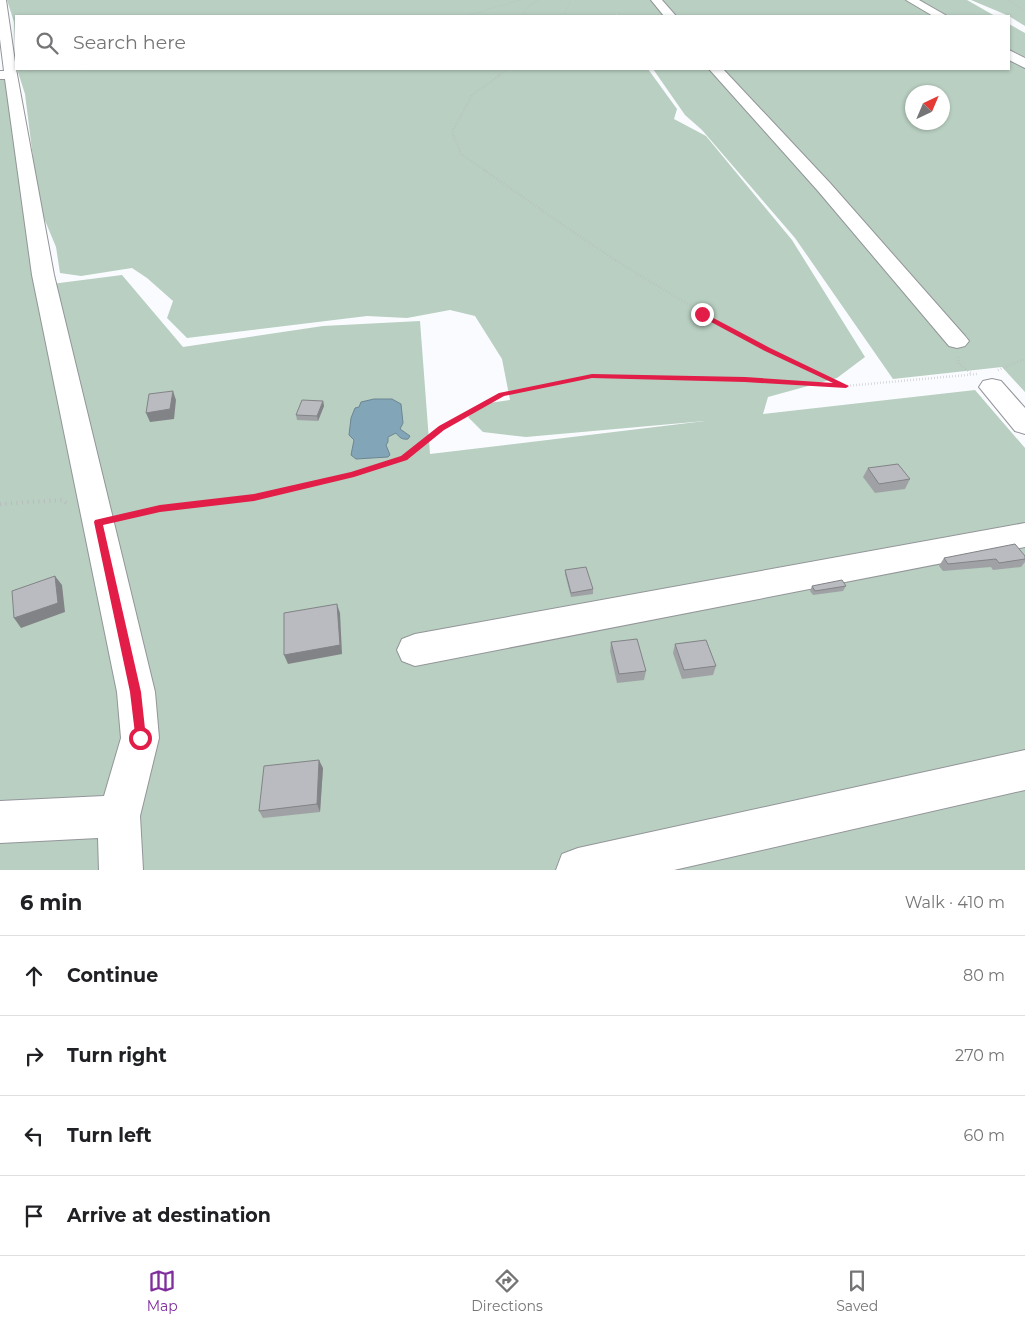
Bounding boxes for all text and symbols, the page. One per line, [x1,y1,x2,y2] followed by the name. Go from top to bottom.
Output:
[15,15,1010,70] search box
[33,29,61,57] icon: search
[73,31,186,54] text: Search here
[905,85,950,130] north arrow
[691,303,714,326] route end
[129,727,152,750] route start
[20,890,82,915] text: 6 min
[905,893,1005,912] text: Walk · 410 m
[20,962,48,990] icon: ahead
[67,964,158,987] text: Continue
[963,966,1005,985] text: 80 m
[20,1042,48,1070] icon: right
[67,1044,167,1067] text: Turn right
[955,1046,1005,1065] text: 270 m
[20,1122,48,1150] icon: left
[67,1124,152,1147] text: Turn left
[963,1126,1005,1145] text: 60 m
[20,1202,48,1230] icon: arrive
[67,1204,271,1227] text: Arrive at destination
[147,1267,178,1315] tab: Map
[471,1267,543,1315] tab: Directions
[836,1267,878,1315] tab: Saved

